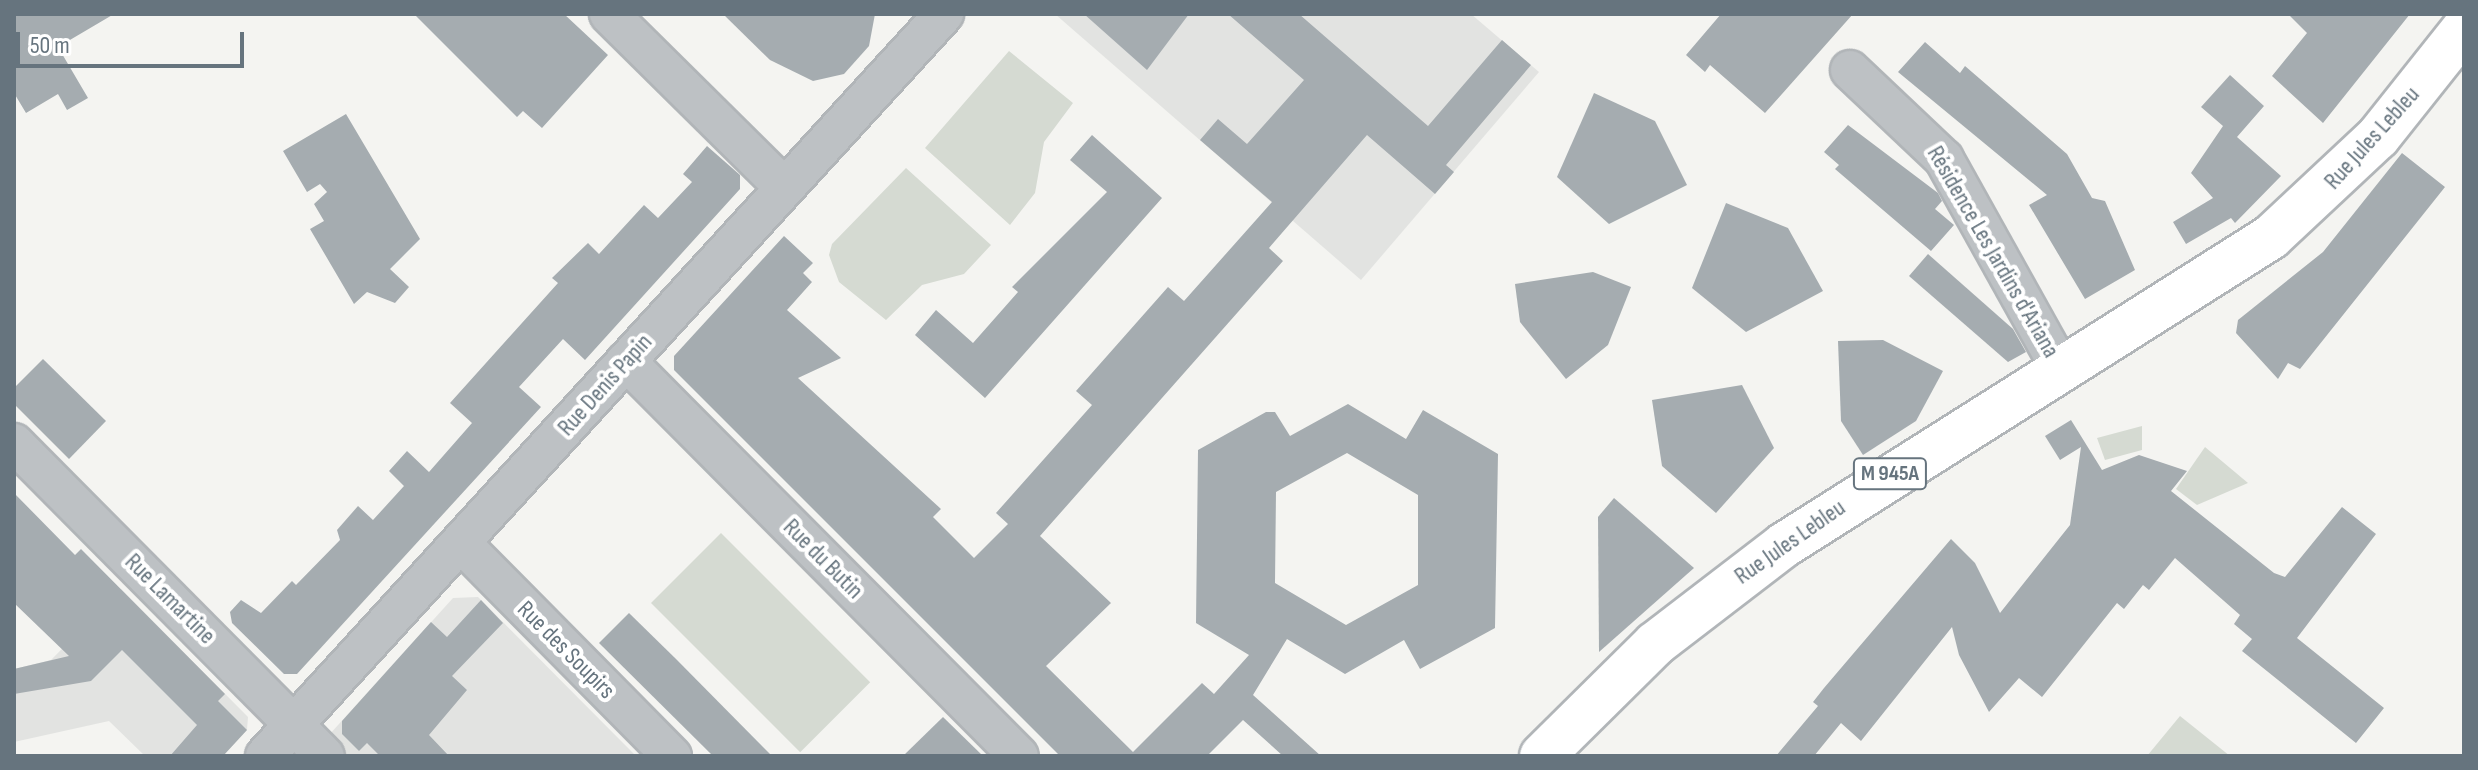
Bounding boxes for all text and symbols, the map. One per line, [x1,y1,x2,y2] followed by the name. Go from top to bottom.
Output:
[20,16,248,66] scale bar
[30,31,70,60] text: 50 m
[2318,81,2426,195] street label: Rue Jules Lebleu
[1921,141,2065,363] street label: Résidence Les Jardins d'Ariana
[552,328,658,442] street label: Rue Denis Papin
[1852,456,1928,492] road number: M 945A
[1729,493,1851,591] street label: Rue Jules Lebleu
[777,513,869,605] street label: Rue du Butin
[119,548,221,650] street label: Rue Lamartine
[511,595,621,705] street label: Rue des Soupirs

